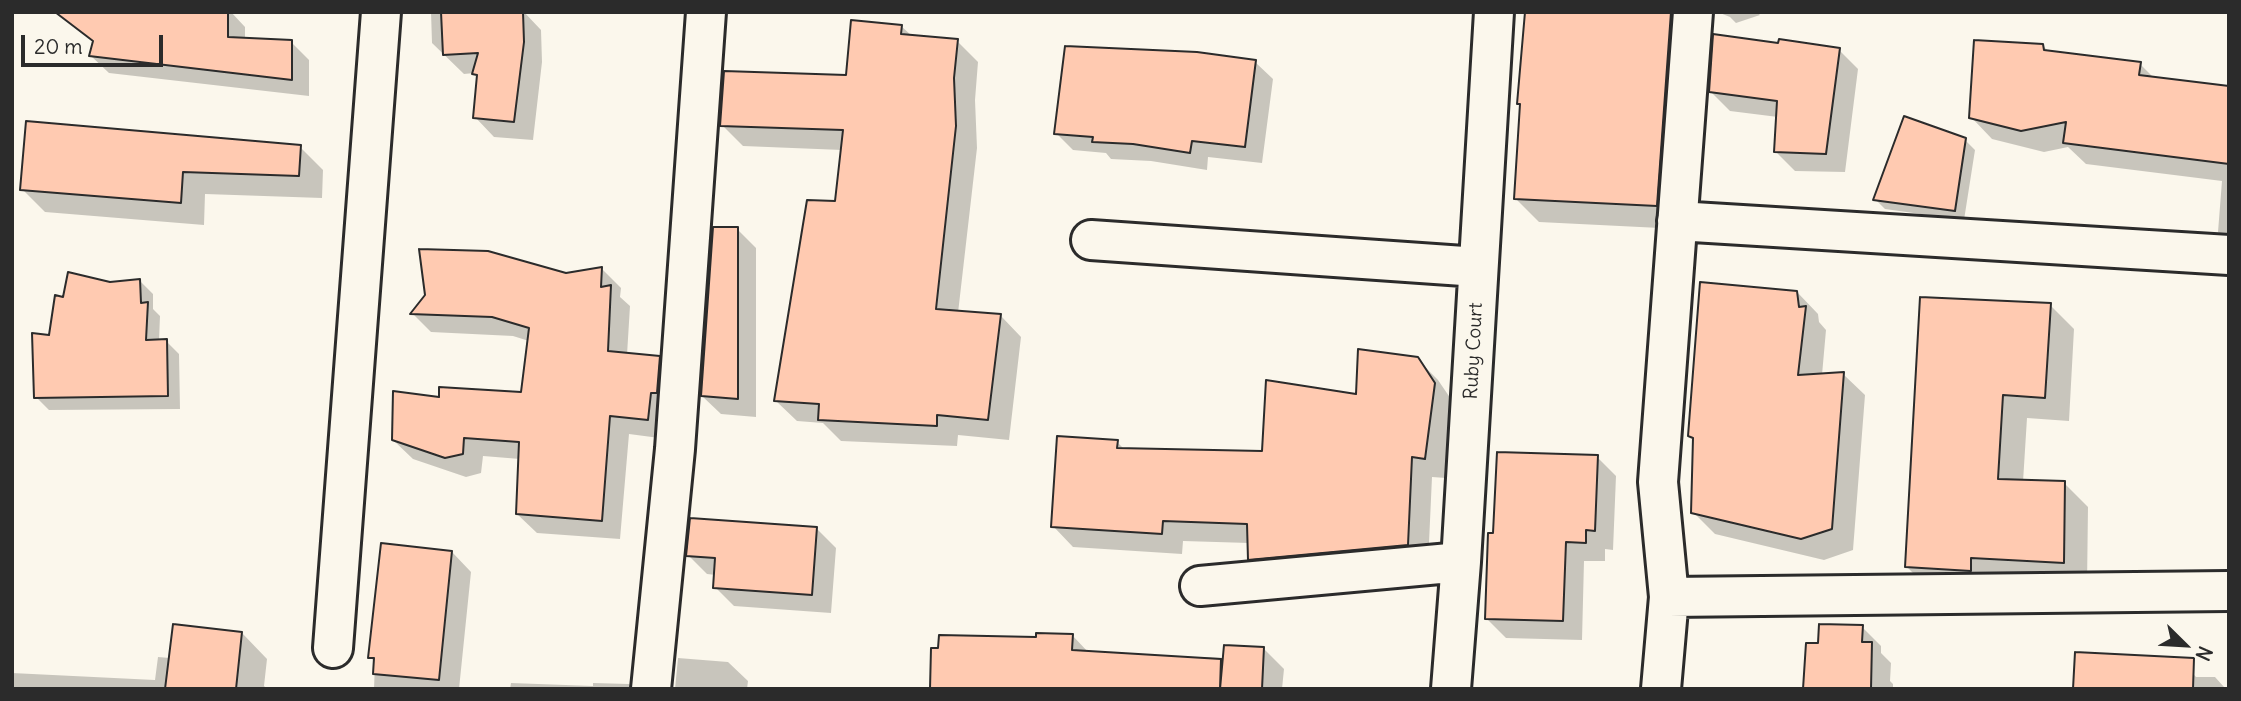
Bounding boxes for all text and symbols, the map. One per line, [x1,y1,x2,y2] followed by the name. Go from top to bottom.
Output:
[24,21,166,65] scale bar
[34,33,83,60] text: 20 m
[1460,302,1488,400] street label: Ruby Court
[2150,610,2220,680] north arrow
[2191,643,2218,664] text: N

